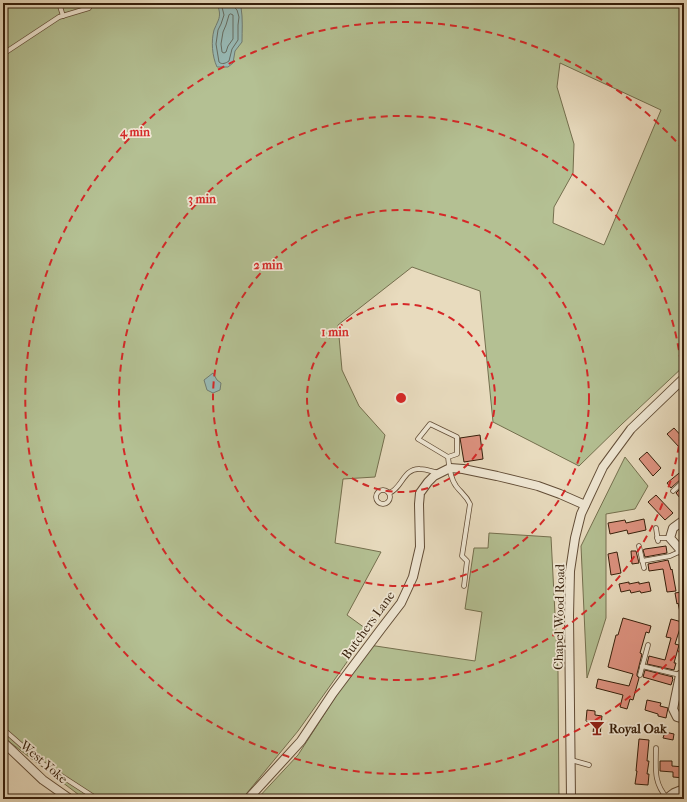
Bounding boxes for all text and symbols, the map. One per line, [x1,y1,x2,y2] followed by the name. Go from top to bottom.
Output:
[119,125,151,140] text: 4 min
[188,192,217,207] text: 3 min
[253,258,284,272] text: 2 min
[321,325,350,339] text: 1 min
[394,391,408,405] centre of rings
[551,563,567,670] street label: Chapel Wood Road
[338,588,398,662] street label: Butchers Lane
[588,719,606,737] bar icon: Royal Oak
[609,721,668,737] place label: Royal Oak
[17,737,71,787] street label: West Yoke

